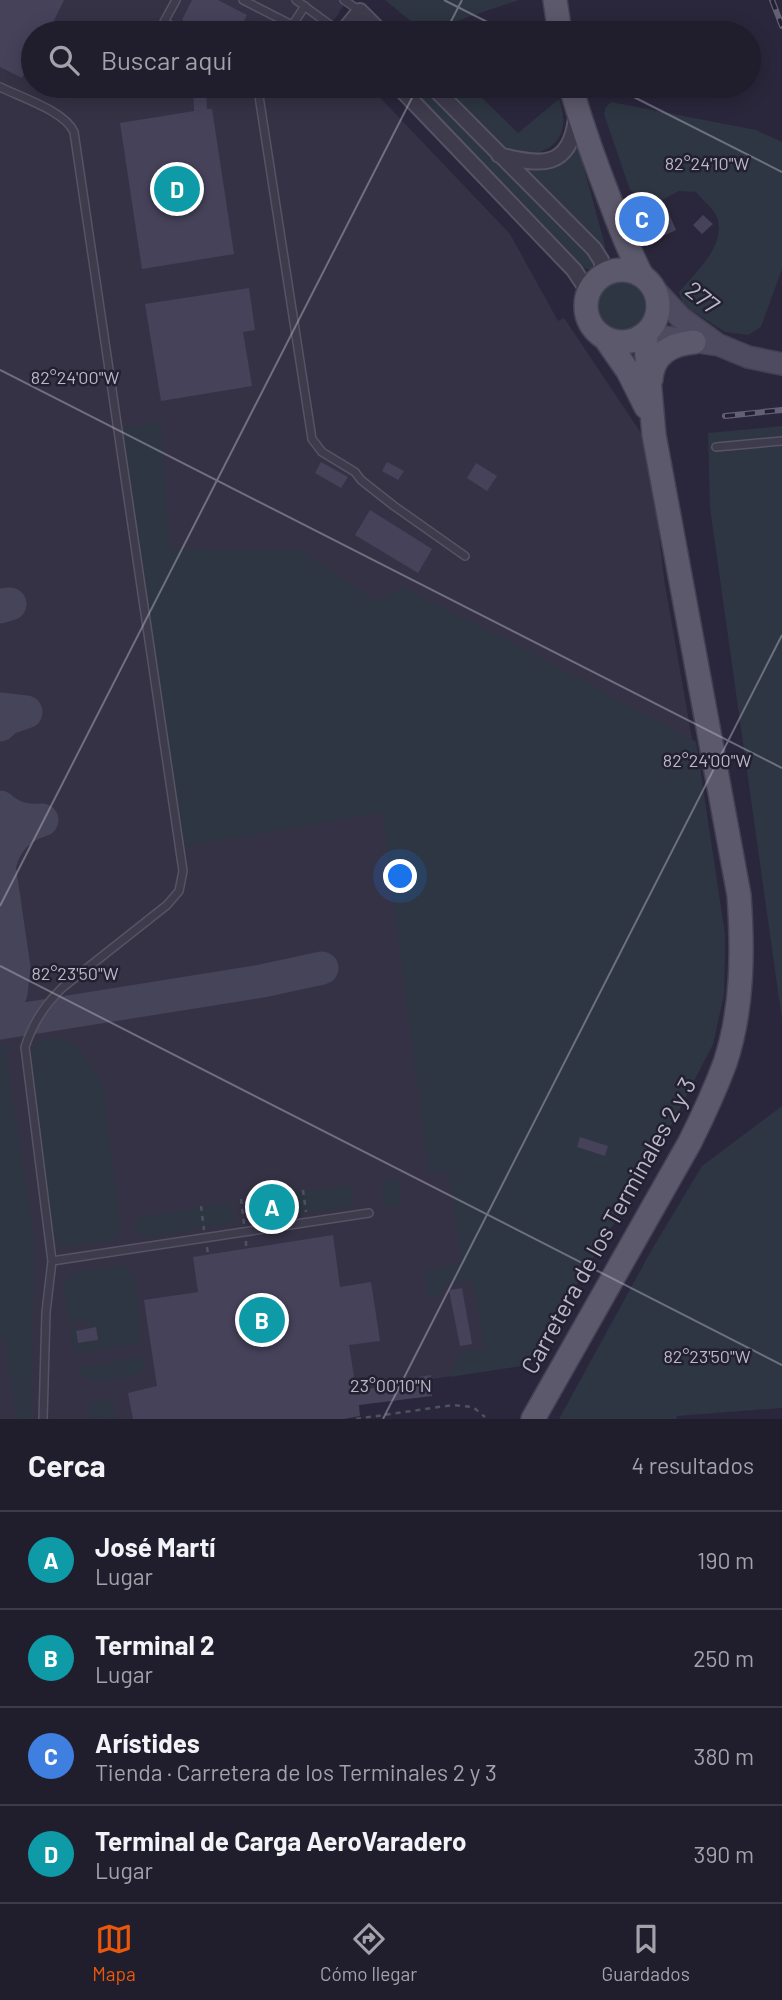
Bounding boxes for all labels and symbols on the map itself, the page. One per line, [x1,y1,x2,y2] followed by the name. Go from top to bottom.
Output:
[665,152,749,174] text: 82°24'10"W
[154,163,200,215] pin: D
[619,193,665,245] pin: C
[680,274,726,319] street label: 277
[31,366,119,388] text: 82°24'00"W
[663,749,751,771] text: 82°24'00"W
[383,859,417,893] your location
[31,962,119,984] text: 82°23'50"W
[514,1072,701,1378] street label: Carretera de los Terminales 2 y 3
[249,1181,295,1233] pin: A
[239,1294,285,1346] pin: B
[663,1345,751,1367] text: 82°23'50"W
[350,1374,432,1396] text: 23°00'10"N

